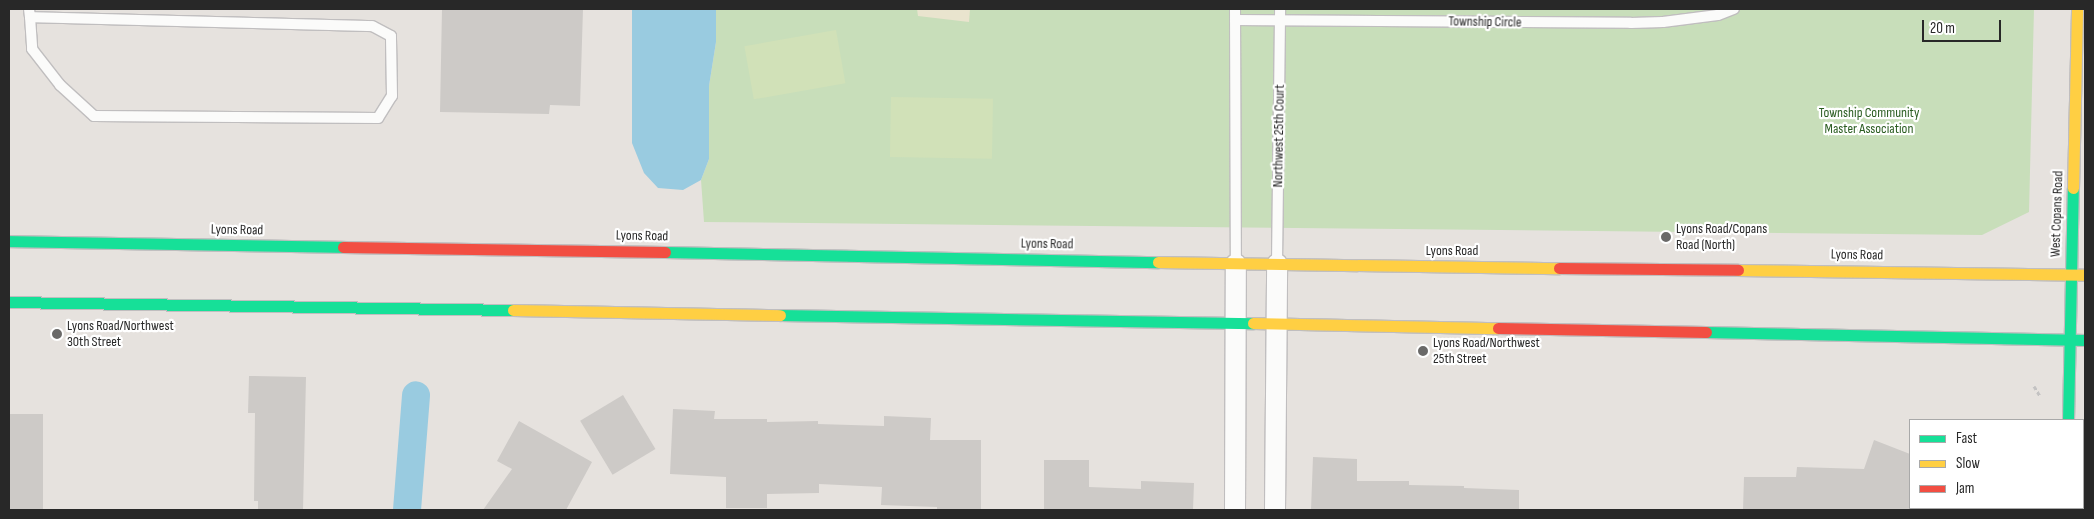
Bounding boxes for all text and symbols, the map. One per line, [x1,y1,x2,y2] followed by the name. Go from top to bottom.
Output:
[1924,10,2003,42] scale bar
[1448,13,1522,31] street label: Township Circle
[1930,19,1955,38] text: 20 m
[1270,84,1288,188] street label: Northwest 25th Court
[1819,105,1919,138] park label: Township Community Master Association
[2047,171,2067,257] street label: West Copans Road
[211,221,263,239] street label: Lyons Road
[1676,221,1767,253] place label: Lyons Road/Copans Road (North)
[616,227,668,245] street label: Lyons Road
[1660,231,1672,243] marker: Lyons Road/Copans Road (North)
[1021,235,1073,253] street label: Lyons Road
[1426,243,1478,259] street label: Lyons Road
[1831,246,1883,264] street label: Lyons Road
[67,318,174,351] place label: Lyons Road/Northwest 30th Street
[51,328,63,340] marker: Lyons Road/Northwest 30th Street
[1433,335,1540,368] place label: Lyons Road/Northwest 25th Street
[1417,345,1429,357] marker: Lyons Road/Northwest 25th Street
[1909,419,2084,509] legend
[1956,429,1977,448] text: Fast
[1956,454,1980,473] text: Slow
[1956,479,1974,498] text: Jam

